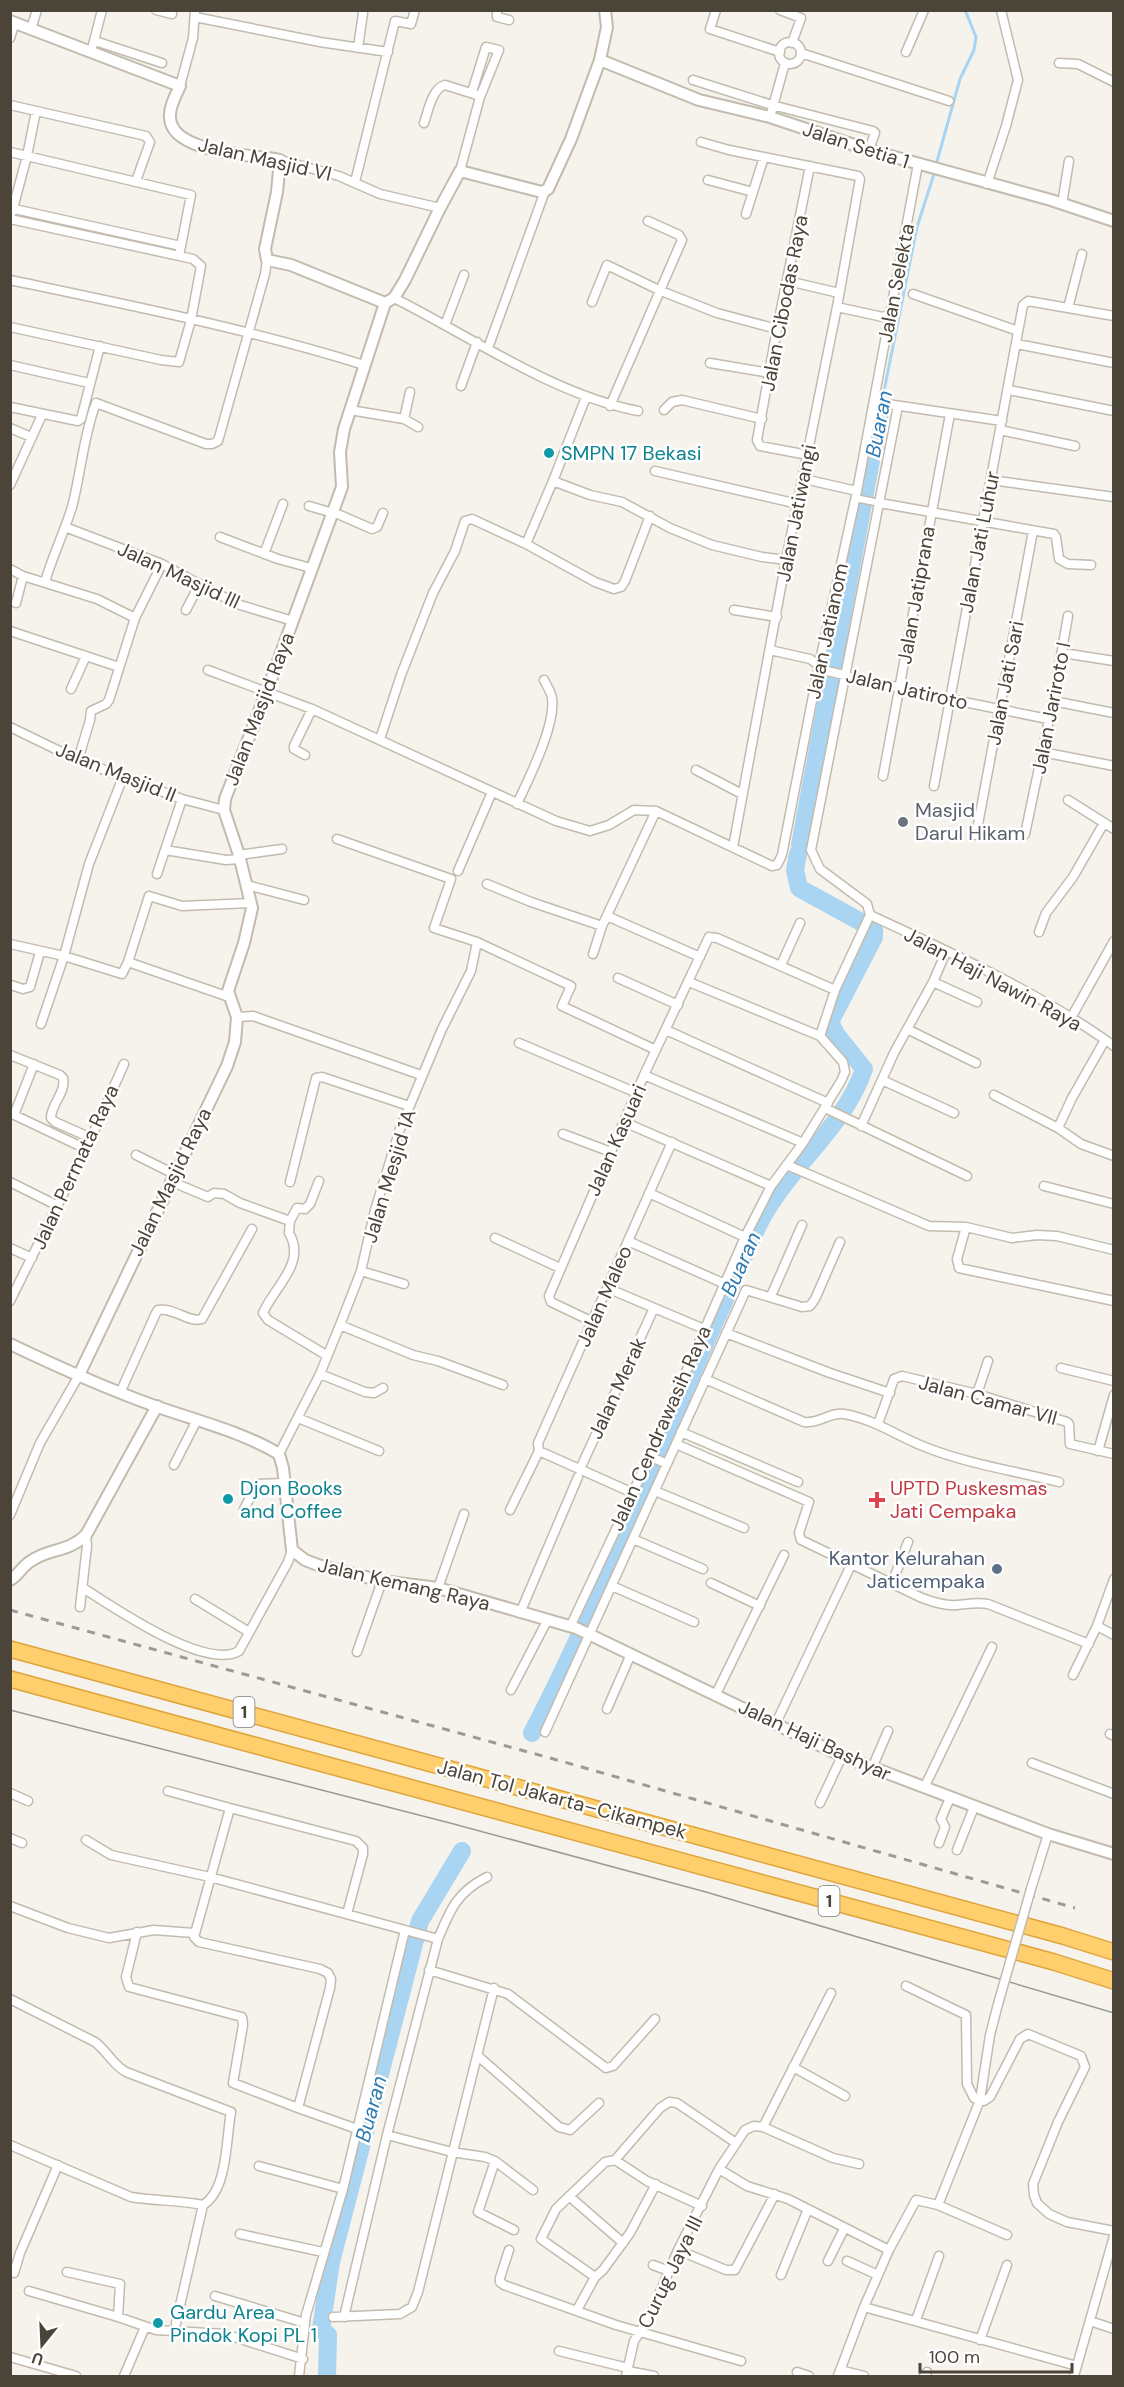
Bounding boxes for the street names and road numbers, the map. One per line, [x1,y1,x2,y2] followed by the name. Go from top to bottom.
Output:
[799,116,913,174] street label: Jalan Setia 1
[196,131,334,187] street label: Jalan Masjid VI
[754,213,814,393] street label: Jalan Cibodas Raya
[872,221,920,345] street label: Jalan Selekta
[770,442,822,584] street label: Jalan Jatiwangi
[953,469,1005,615] street label: Jalan Jati Luhur
[891,524,941,666] street label: Jalan Jatiprana
[114,535,244,615] street label: Jalan Masjid III
[800,561,854,701] street label: Jalan Jatianom
[980,619,1030,747] street label: Jalan Jati Sari
[218,629,300,789] street label: Jalan Masjid Raya
[1025,640,1077,776] street label: Jalan Jariroto I
[844,662,970,716] street label: Jalan Jatiroto
[52,736,180,808] street label: Jalan Masjid II
[900,921,1086,1037] street label: Jalan Haji Nawin Raya
[25,1080,125,1254] street label: Jalan Permata Raya
[580,1080,652,1200] street label: Jalan Kasuari
[123,1104,217,1260] street label: Jalan Masjid Raya
[356,1106,422,1246] street label: Jalan Mesjid 1A
[570,1241,638,1351] street label: Jalan Maleo
[603,1321,717,1535] street label: Jalan Cendrawasih Raya
[582,1333,652,1443] street label: Jalan Merak
[916,1369,1060,1431] street label: Jalan Camar VII
[316,1552,492,1616] street label: Jalan Kemang Raya
[735,1693,895,1787] street label: Jalan Haji Bashyar
[234,1697,254,1727] road number: 1
[434,1753,690,1845] street label: Jalan Tol Jakarta–Cikampek
[818,1886,840,1916] road number: 1
[631,2211,709,2333] street label: Curug Jaya III

